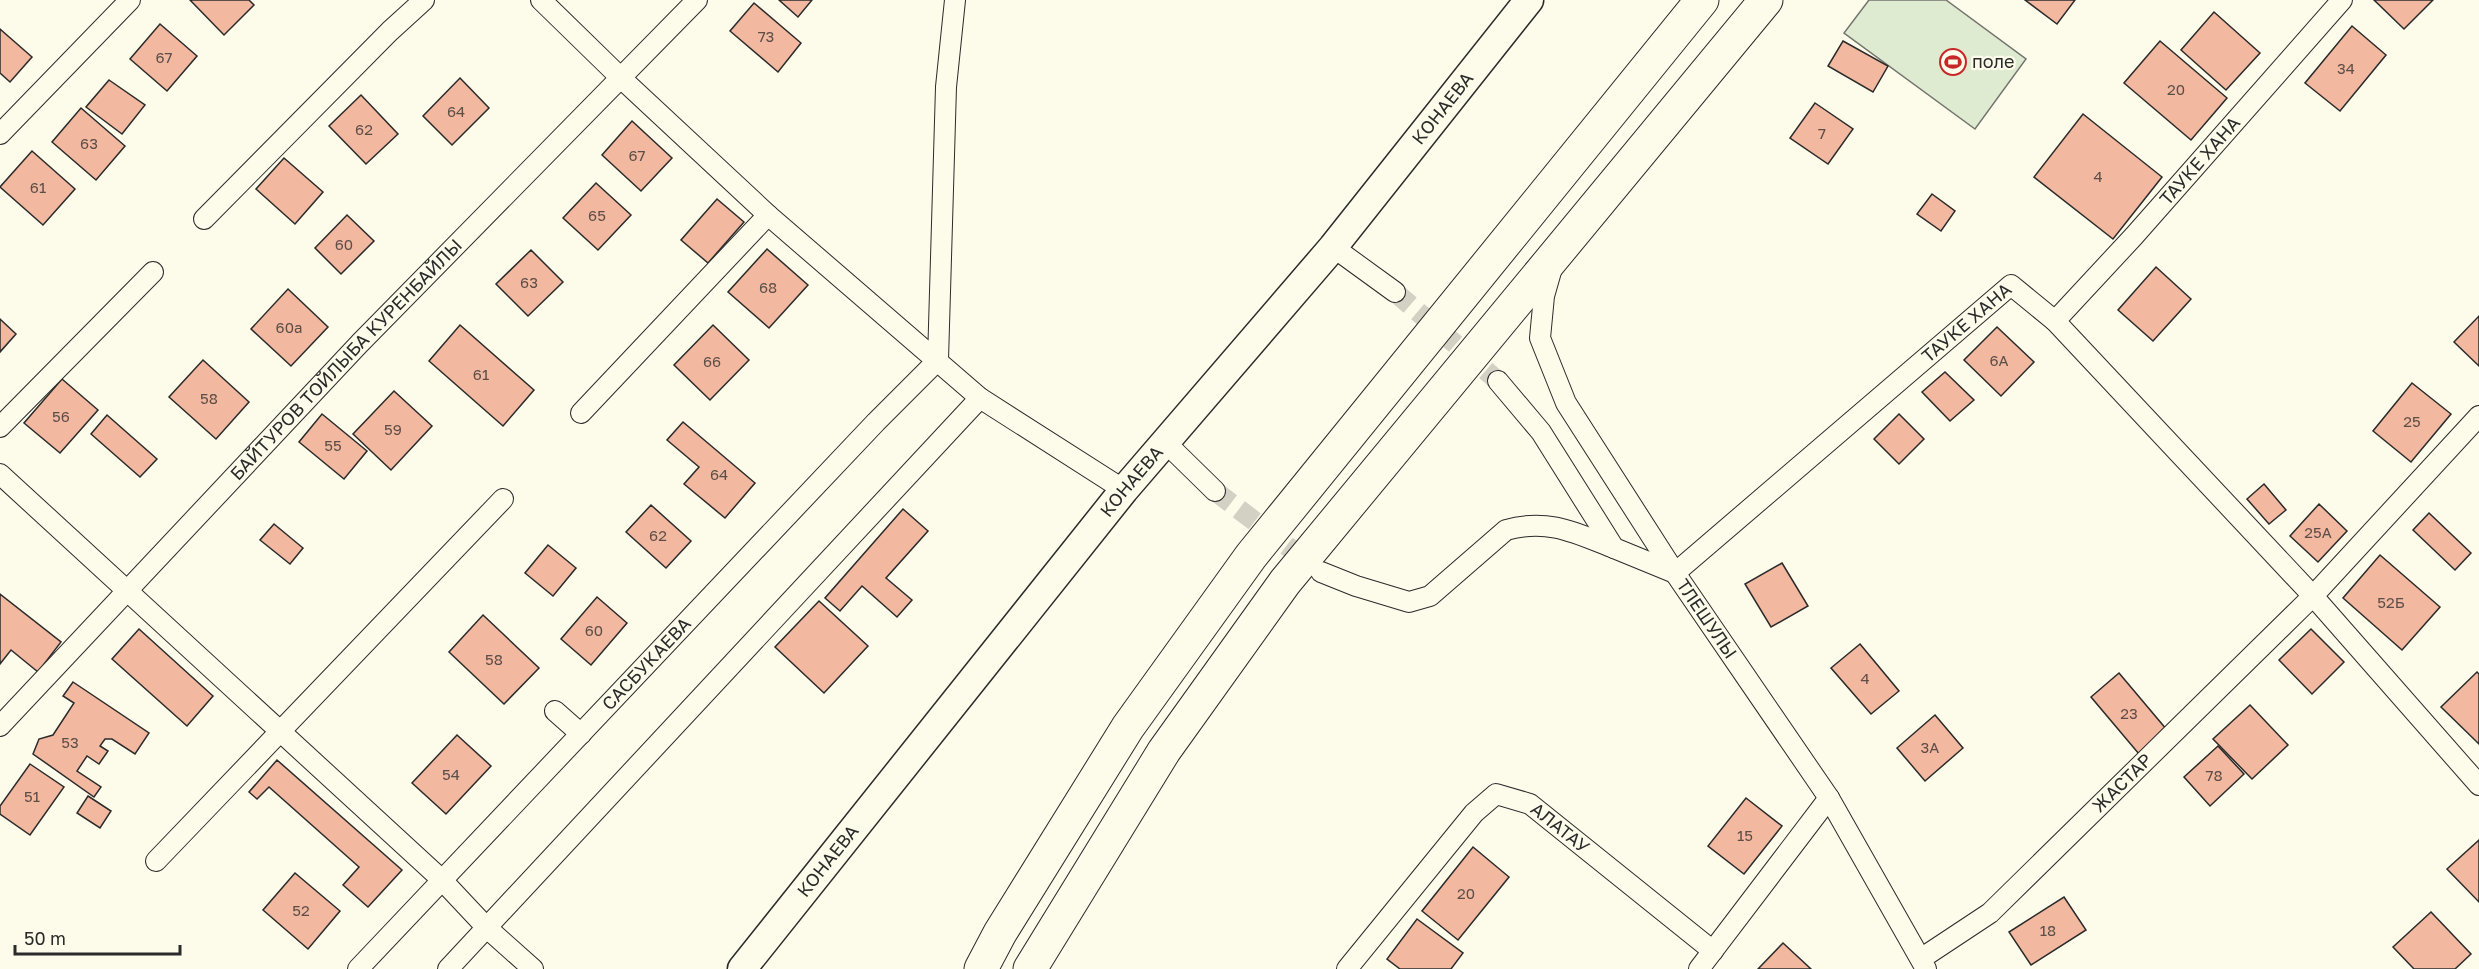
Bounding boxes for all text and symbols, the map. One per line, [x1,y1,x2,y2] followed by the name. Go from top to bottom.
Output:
[758,27,774,45] house number: 73
[1938,47,1968,77] sports icon: поле
[155,48,173,66] house number: 67
[1972,50,2014,72] place label: поле
[2337,59,2355,77] house number: 34
[1407,67,1477,148] street label: КОНАЕВА
[2167,80,2185,98] house number: 20
[447,102,465,120] house number: 64
[2154,111,2244,209] street label: ТАУКЕ ХАНА
[355,120,373,138] house number: 62
[1818,124,1826,142] house number: 7
[80,134,98,152] house number: 63
[628,146,646,164] house number: 67
[2093,167,2103,185] house number: 4
[30,178,46,196] house number: 61
[588,206,606,224] house number: 65
[225,234,466,484] street label: БАЙТУРОВ ТОЙЛЫБА КУРЕНБАЙЛЫ
[335,235,353,253] house number: 60
[520,273,538,291] house number: 63
[759,278,777,296] house number: 68
[1917,278,2015,367] street label: ТАУКЕ ХАНА
[276,318,302,336] house number: 60а
[1989,351,2009,369] house number: 6А
[703,352,721,370] house number: 66
[473,365,489,383] house number: 61
[200,389,218,407] house number: 58
[52,407,70,425] house number: 56
[2403,412,2421,430] house number: 25
[384,420,402,438] house number: 59
[324,436,342,454] house number: 55
[1095,441,1167,521] street label: КОНАЕВА
[710,465,728,483] house number: 64
[2304,523,2332,541] house number: 25А
[649,526,667,544] house number: 62
[1672,574,1742,662] street label: ТЛЕШУЛЫ
[2377,593,2405,611] house number: 52Б
[597,612,695,714] street label: САСБУКАЕВА
[585,621,603,639] house number: 60
[485,650,503,668] house number: 58
[1860,669,1870,687] house number: 4
[2120,704,2138,722] house number: 23
[61,733,79,751] house number: 53
[1921,738,1939,756] house number: 3А
[2087,748,2156,816] street label: ЖАСТАР
[442,765,460,783] house number: 54
[2205,766,2223,784] house number: 78
[24,787,40,805] house number: 51
[1527,797,1594,857] street label: АЛАТАУ
[792,820,863,901] street label: КОНАЕВА
[1737,826,1753,844] house number: 15
[1457,884,1475,902] house number: 20
[292,901,310,919] house number: 52
[15,918,180,956] scale bar
[2040,921,2056,939] house number: 18
[24,927,66,949] text: 50 m

